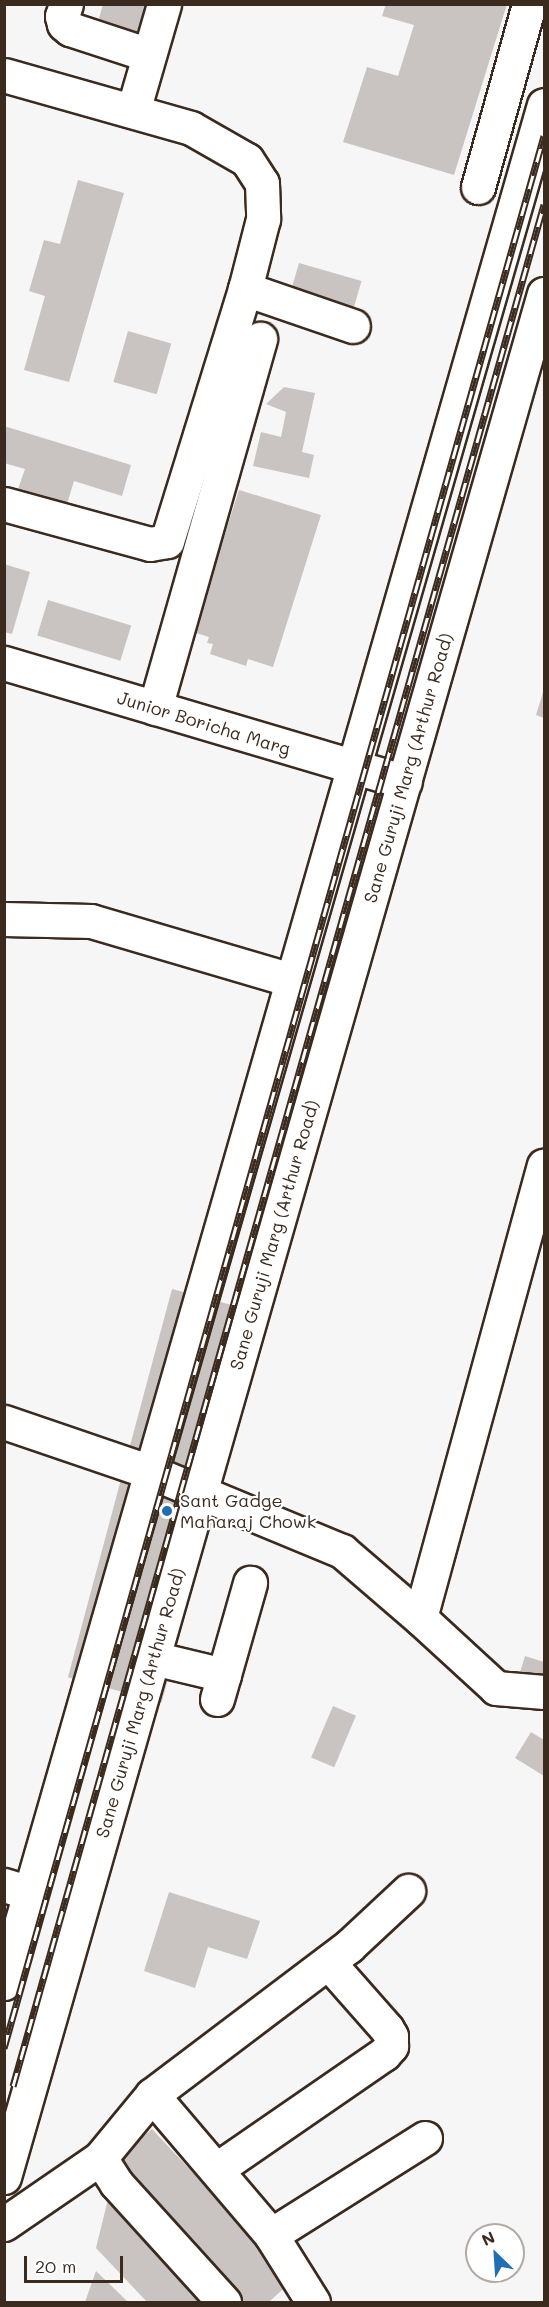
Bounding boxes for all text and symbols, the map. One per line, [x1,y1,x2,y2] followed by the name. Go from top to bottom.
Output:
[359,631,457,905] street label: Sane Guruji Marg (Arthur Road)
[115,686,293,760] street label: Junior Boricha Marg
[225,1098,323,1372] street label: Sane Guruji Marg (Arthur Road)
[180,1490,316,1532] place label: Sant Gadge Maharaj Chowk
[158,1502,176,1520] marker: Sant Gadge Maharaj Chowk
[91,1566,189,1840] street label: Sane Guruji Marg (Arthur Road)
[465,2223,525,2283] north arrow
[478,2226,498,2250] text: N
[27,2244,126,2282] scale bar
[35,2254,76,2278] text: 20 m

